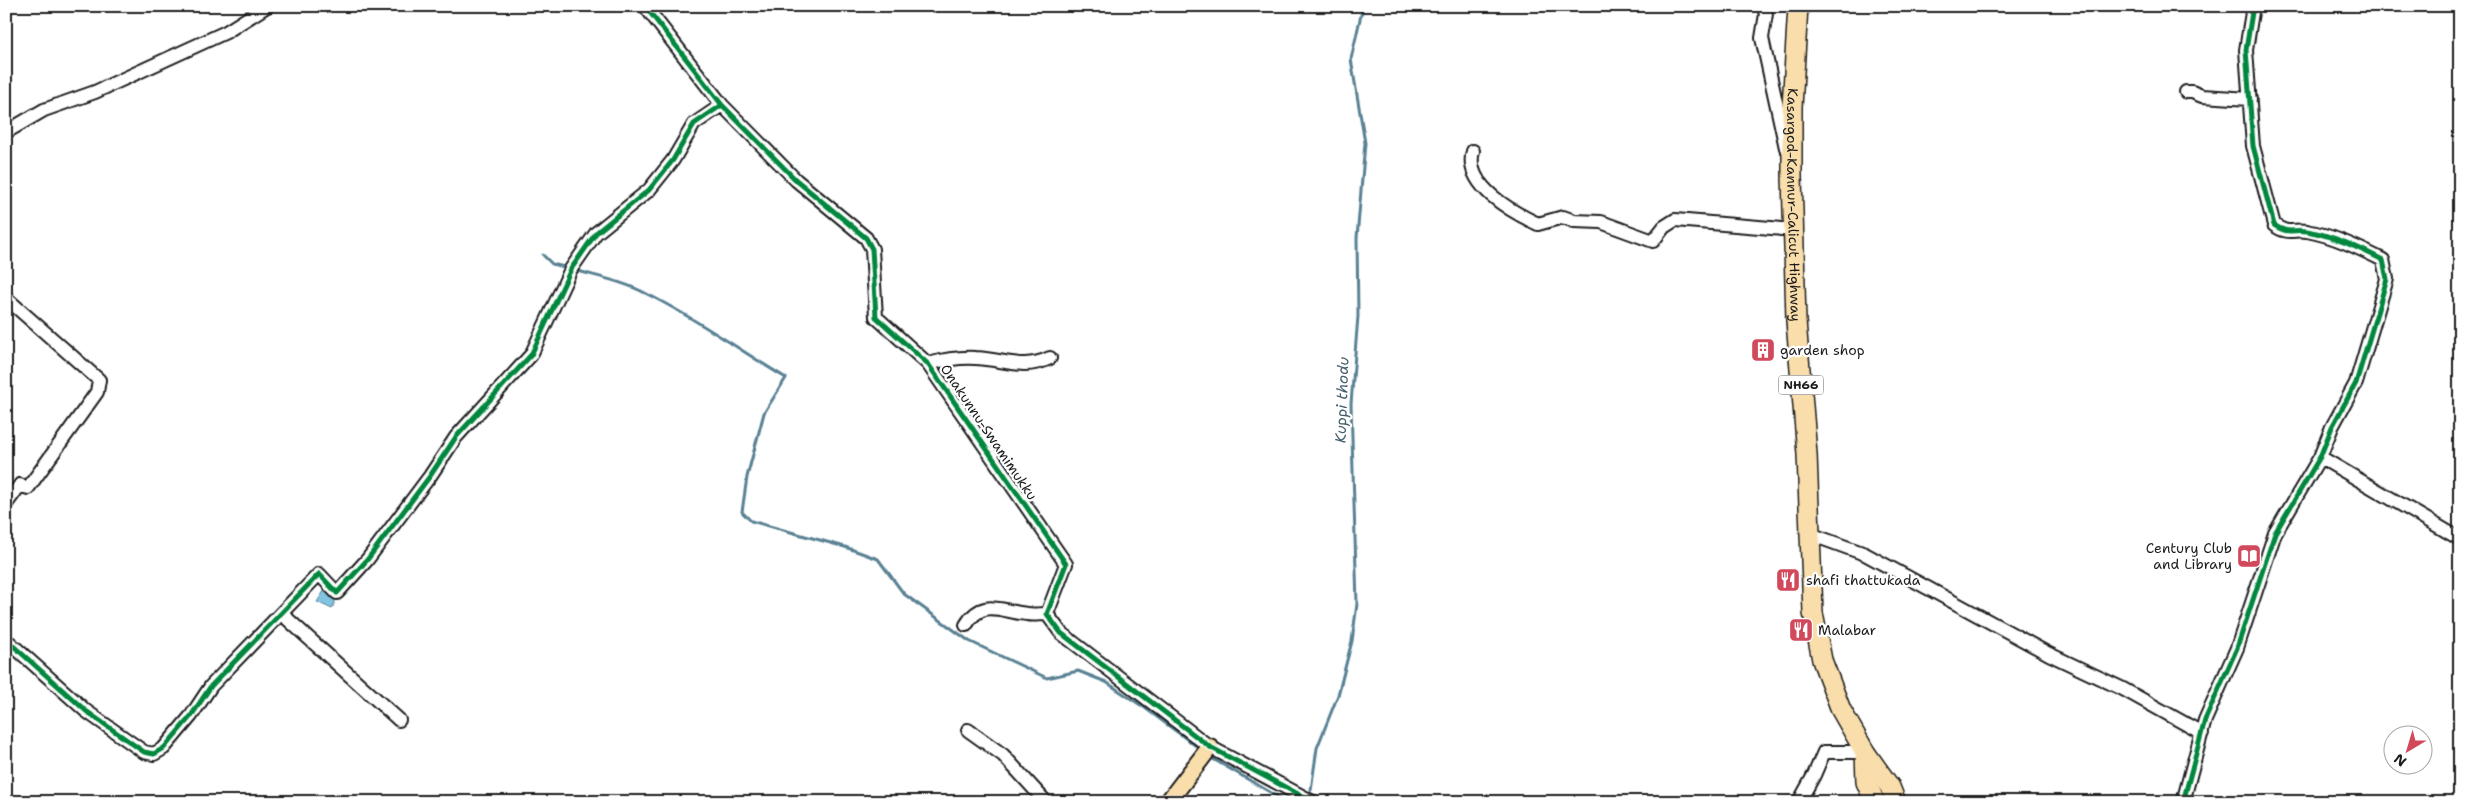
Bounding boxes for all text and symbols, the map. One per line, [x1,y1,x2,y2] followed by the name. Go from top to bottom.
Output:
[1783,88,1805,322] street label: Kasargod-Kannur-Calicut Highway
[1750,337,1776,363] building icon: garden shop
[1780,341,1865,359] place label: garden shop
[1331,356,1354,443] water label: Kuppi thodu
[937,361,1041,503] street label: Onakunnu-Swamimukku
[1778,376,1824,394] road number: NH66
[2146,539,2232,573] place label: Century Club and Library
[2236,543,2262,569] library icon: Century Club and Library
[1775,567,1801,593] restaurant icon: shafi thattukada
[1806,571,1921,589] place label: shafi thattukada
[1788,617,1814,643] restaurant icon: Malabar
[1818,621,1877,639] place label: Malabar
[2384,726,2434,776] north arrow
[2390,750,2410,771] text: N

